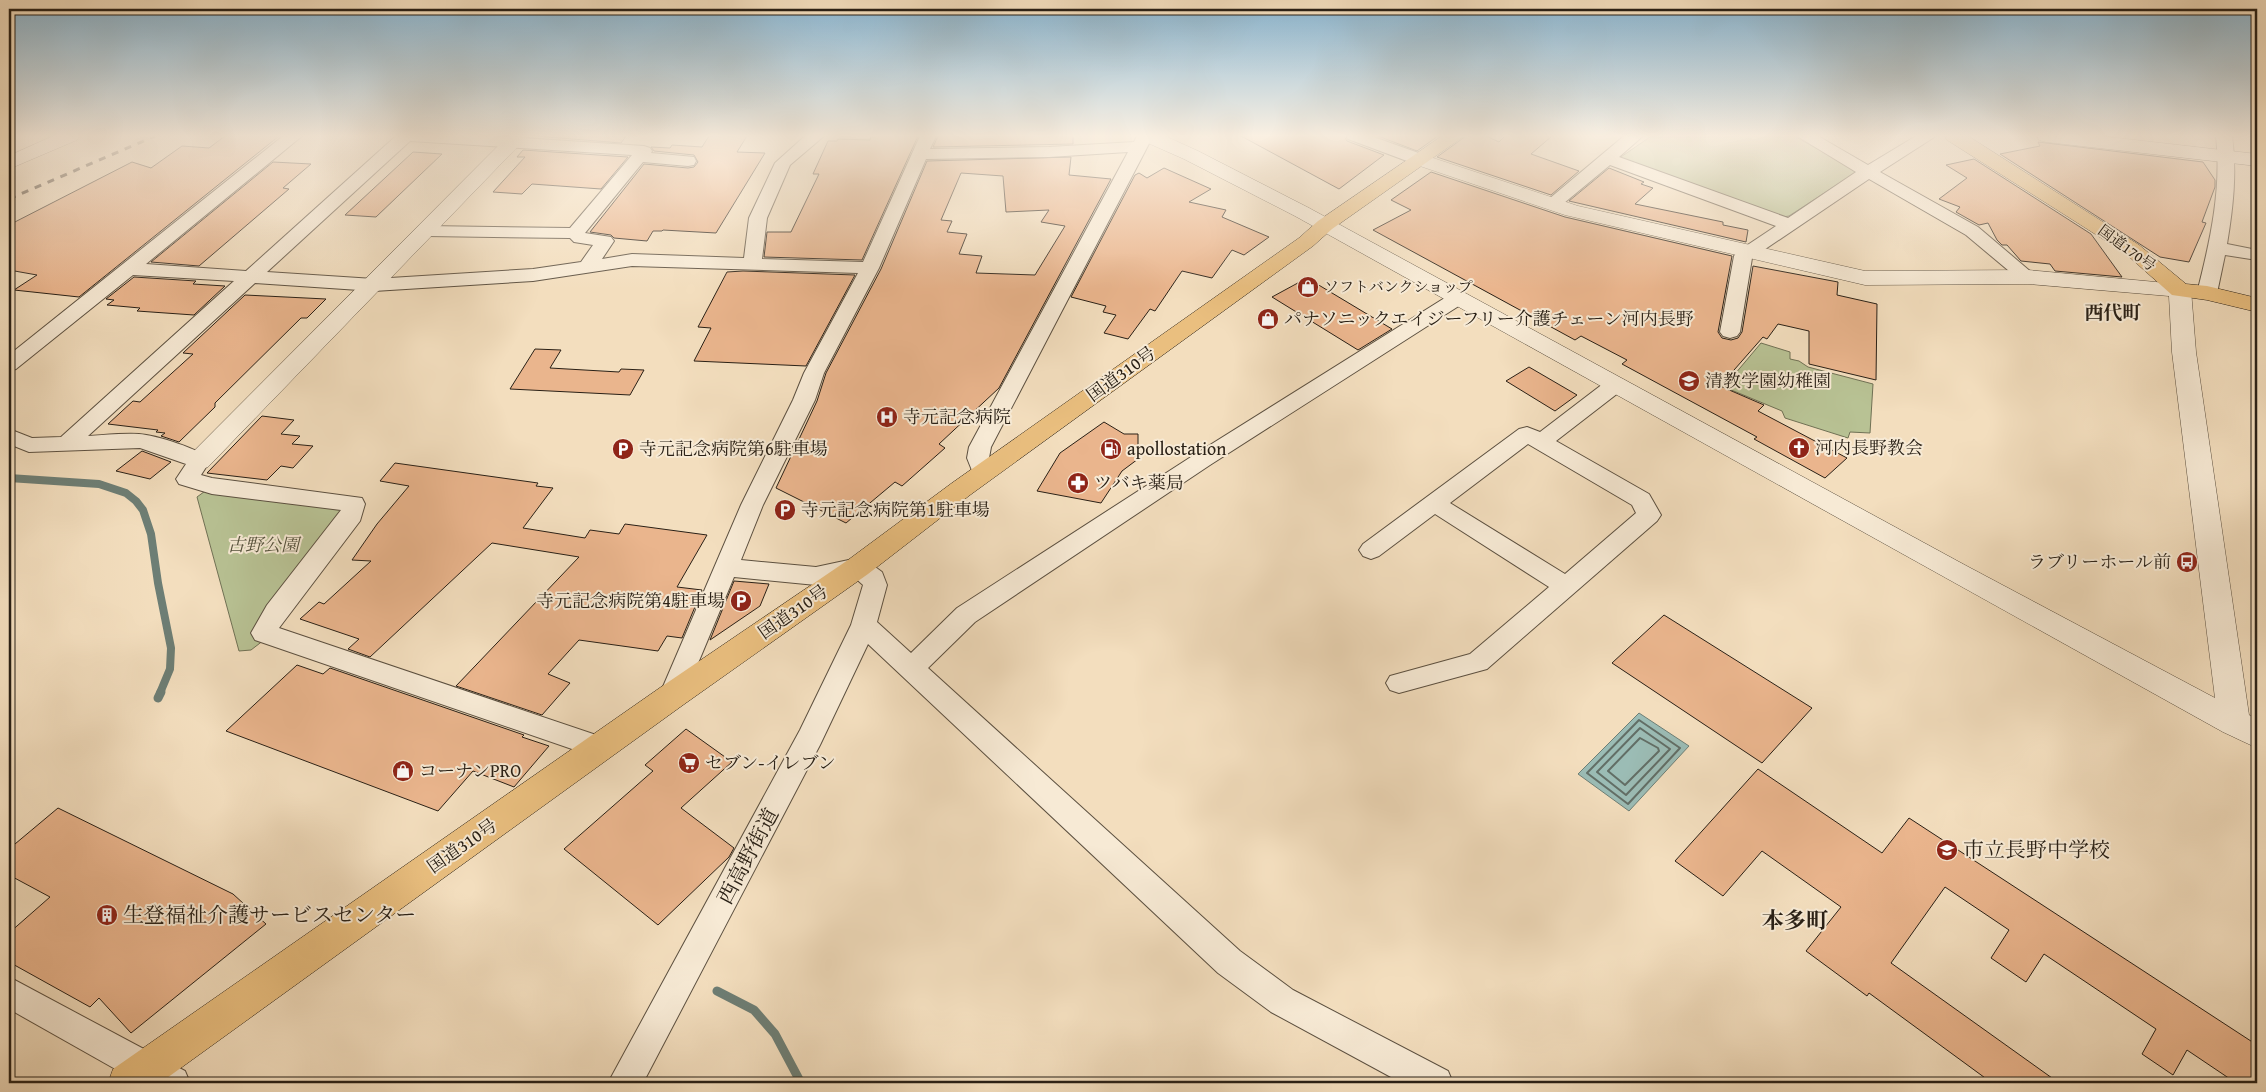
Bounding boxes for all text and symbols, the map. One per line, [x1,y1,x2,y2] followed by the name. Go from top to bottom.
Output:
[2094,220,2160,276] street label: 国道170号
[1296,275,1320,299] shop icon: ソフトバンクショップ
[1324,276,1473,297] place label: ソフトバンクショップ
[2084,298,2142,326] district label: 西代町
[1284,305,1694,332] place label: パナソニックエイジーフリー介護チェーン河内長野
[1256,307,1280,331] shop icon: パナソニックエイジーフリー介護チェーン河内長野
[1080,339,1161,408] street label: 国道310号
[1705,367,1831,394] place label: 清教学園幼稚園
[1677,369,1701,393] school or university icon: 清教学園幼稚園
[903,403,1011,430] place label: 寺元記念病院
[875,405,899,429] hospital icon: 寺元記念病院
[1815,434,1923,461] place label: 河内長野教会
[639,435,828,462] place label: 寺元記念病院第6駐車場
[1127,435,1226,462] place label: apollostation
[1787,436,1811,460] church icon: 河内長野教会
[611,437,635,461] parking icon: 寺元記念病院第6駐車場
[1099,437,1123,461] fuel station icon: apollostation
[1094,469,1184,496] place label: ツバキ薬局
[1066,471,1090,495] pharmacy icon: ツバキ薬局
[801,496,990,523] place label: 寺元記念病院第1駐車場
[773,498,797,522] parking icon: 寺元記念病院第1駐車場
[227,531,302,558] park label: 古野公園
[2028,548,2171,575] place label: ラブリーホール前
[2175,550,2199,574] bus stop icon: ラブリーホール前
[752,578,833,646] street label: 国道310号
[536,587,725,614] place label: 寺元記念病院第4駐車場
[729,589,753,613] parking icon: 寺元記念病院第4駐車場
[705,749,836,776] place label: セブン-イレブン
[677,751,701,775] supermarket icon: セブン-イレブン
[419,757,521,784] place label: コーナンPRO
[391,759,415,783] shop icon: コーナンPRO
[709,802,786,909] street label: 西高野街道
[421,812,502,880] street label: 国道310号
[1963,834,2110,865] place label: 市立長野中学校
[1935,838,1959,862] school or university icon: 市立長野中学校
[123,899,416,930] place label: 生登福祉介護サービスセンター
[95,903,119,927] building icon: 生登福祉介護サービスセンター
[1762,904,1828,936] district label: 本多町

